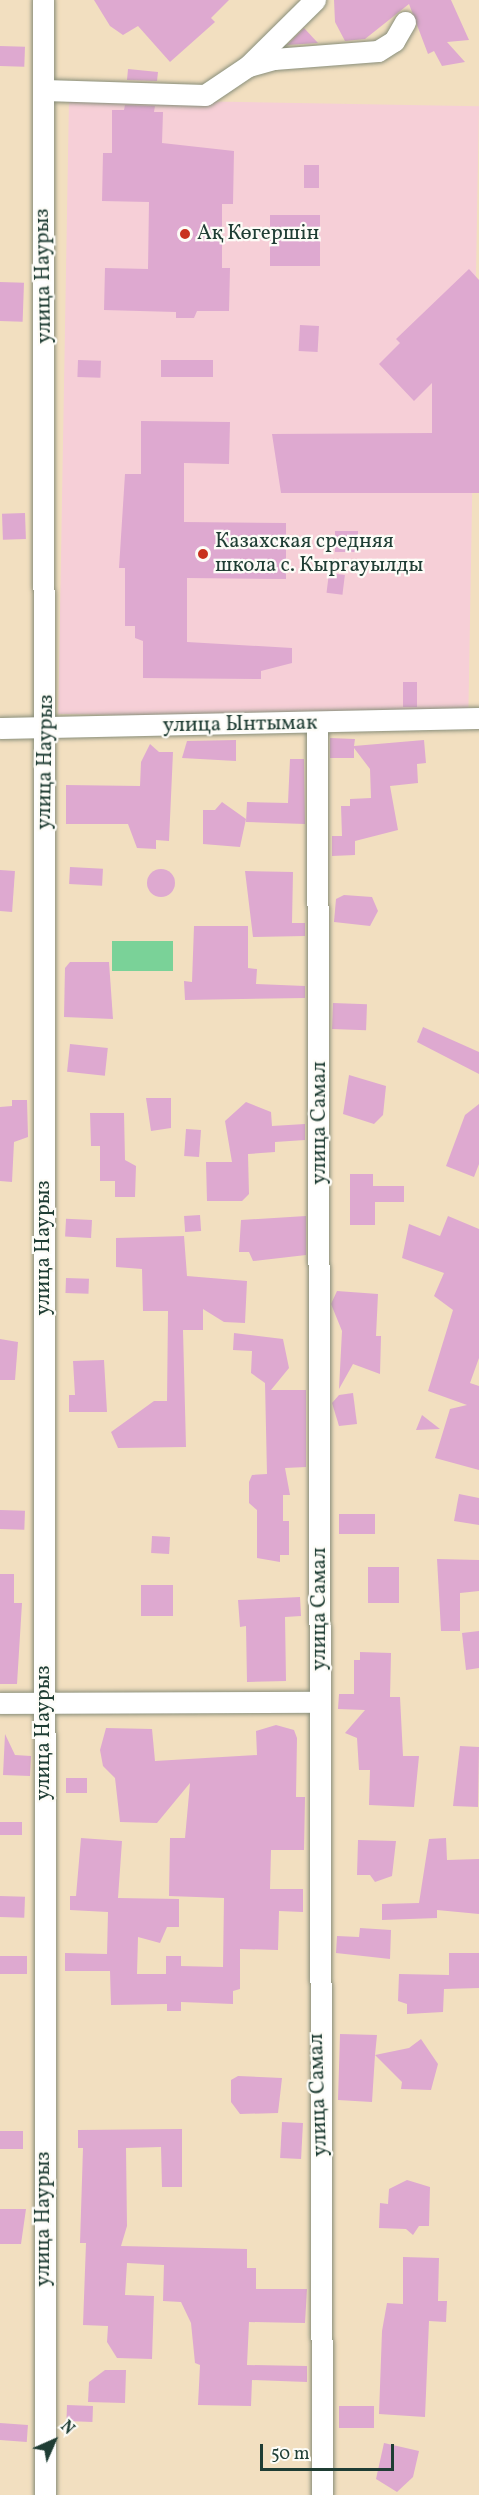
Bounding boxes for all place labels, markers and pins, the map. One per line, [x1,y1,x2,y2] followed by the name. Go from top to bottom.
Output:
[197,221,319,247] place label: Ақ Көгершін
[178,227,192,241] marker: Ақ Көгершін
[215,529,423,579] place label: Казахская средняя школа с. Кыргауылды
[196,547,210,561] marker: Казахская средняя школа с. Кыргауылды

